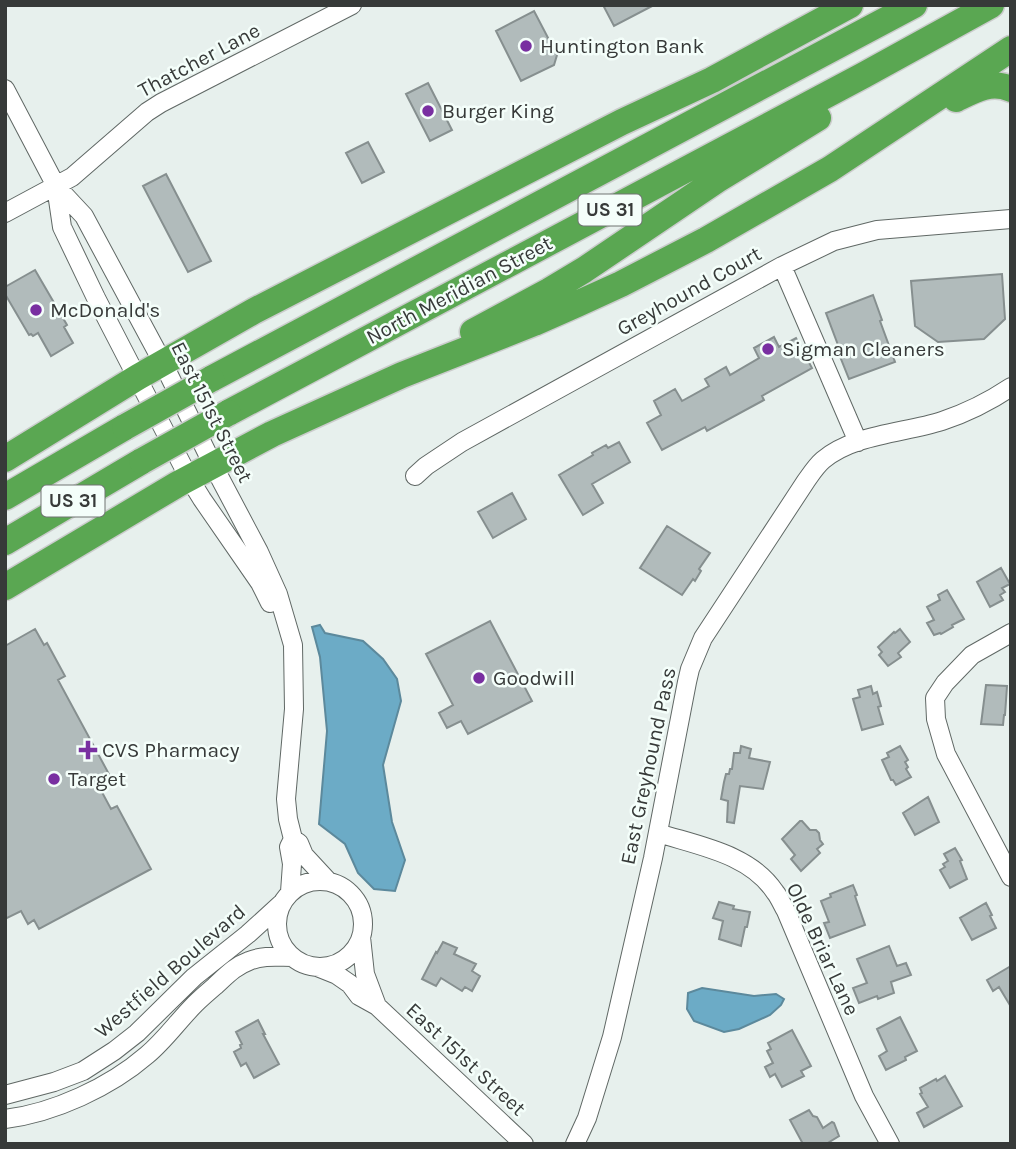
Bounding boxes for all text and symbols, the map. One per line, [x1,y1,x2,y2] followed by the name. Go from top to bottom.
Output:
[134,18,264,102] street label: Thatcher Lane
[540,34,704,58] place label: Huntington Bank
[518,38,534,54] marker: Huntington Bank
[442,99,554,123] place label: Burger King
[420,103,436,119] marker: Burger King
[578,194,642,226] road number: US 31
[362,231,556,349] street label: North Meridian Street
[613,241,765,341] street label: Greyhound Court
[50,298,160,322] place label: McDonald's
[28,302,44,318] marker: McDonald's
[782,337,945,361] place label: Sigman Cleaners
[166,338,258,486] street label: East 151st Street
[760,341,776,357] marker: Sigman Cleaners
[42,486,104,516] road number: US 31
[615,665,681,867] street label: East Greyhound Pass
[493,666,575,690] place label: Goodwill
[471,670,487,686] marker: Goodwill
[102,738,240,762] place label: CVS Pharmacy
[80,742,96,758] marker: CVS Pharmacy
[68,767,126,791] place label: Target
[46,771,62,787] marker: Target
[782,879,864,1019] street label: Olde Briar Lane
[90,899,250,1043] street label: Westfield Boulevard
[401,998,531,1121] street label: East 151st Street

